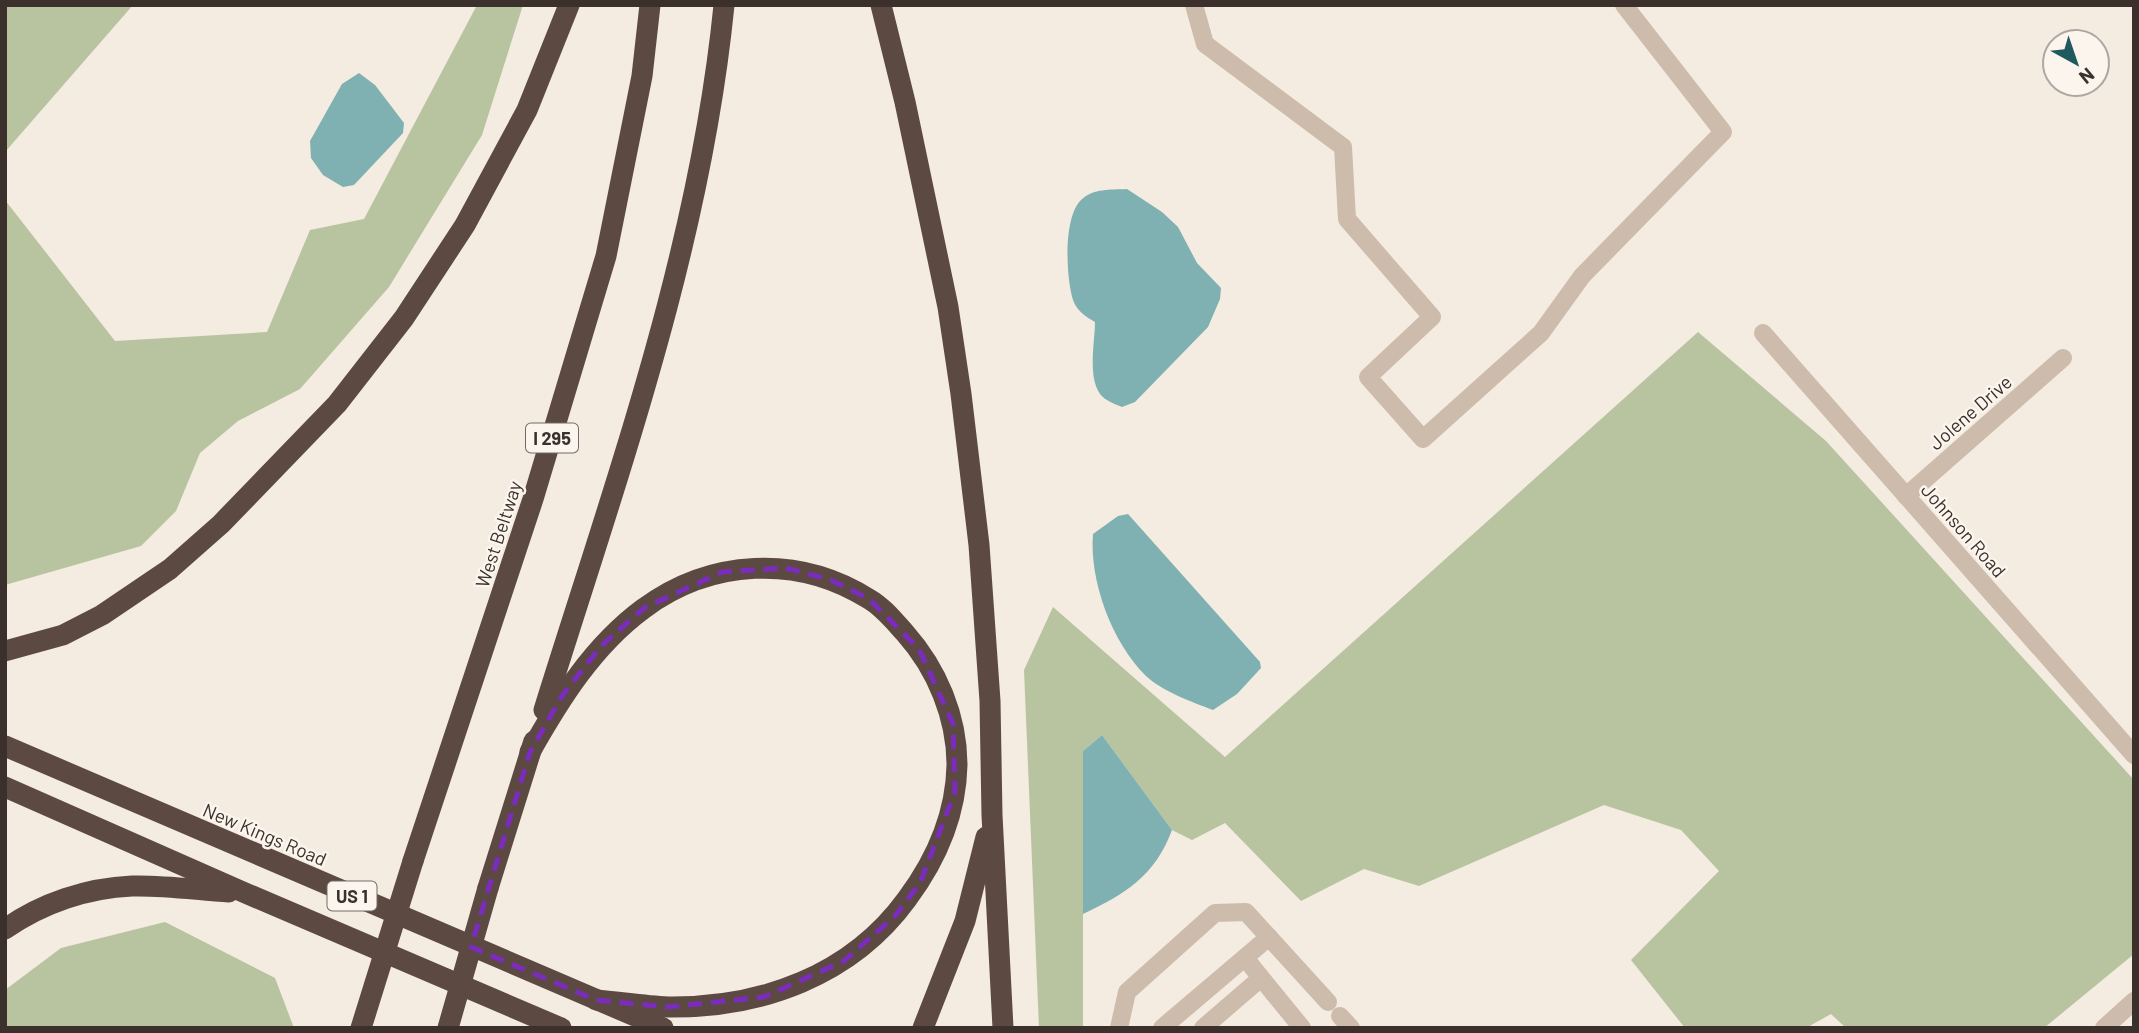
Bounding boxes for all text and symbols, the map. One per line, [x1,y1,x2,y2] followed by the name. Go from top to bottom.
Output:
[2041,28,2111,98] north arrow
[2075,64,2099,89] text: N
[1924,370,2016,454] street label: Jolene Drive
[526,424,578,452] road number: I 295
[470,478,526,590] street label: West Beltway
[1917,478,2011,582] street label: Johnson Road
[200,798,330,870] street label: New Kings Road
[328,882,376,911] road number: US 1

